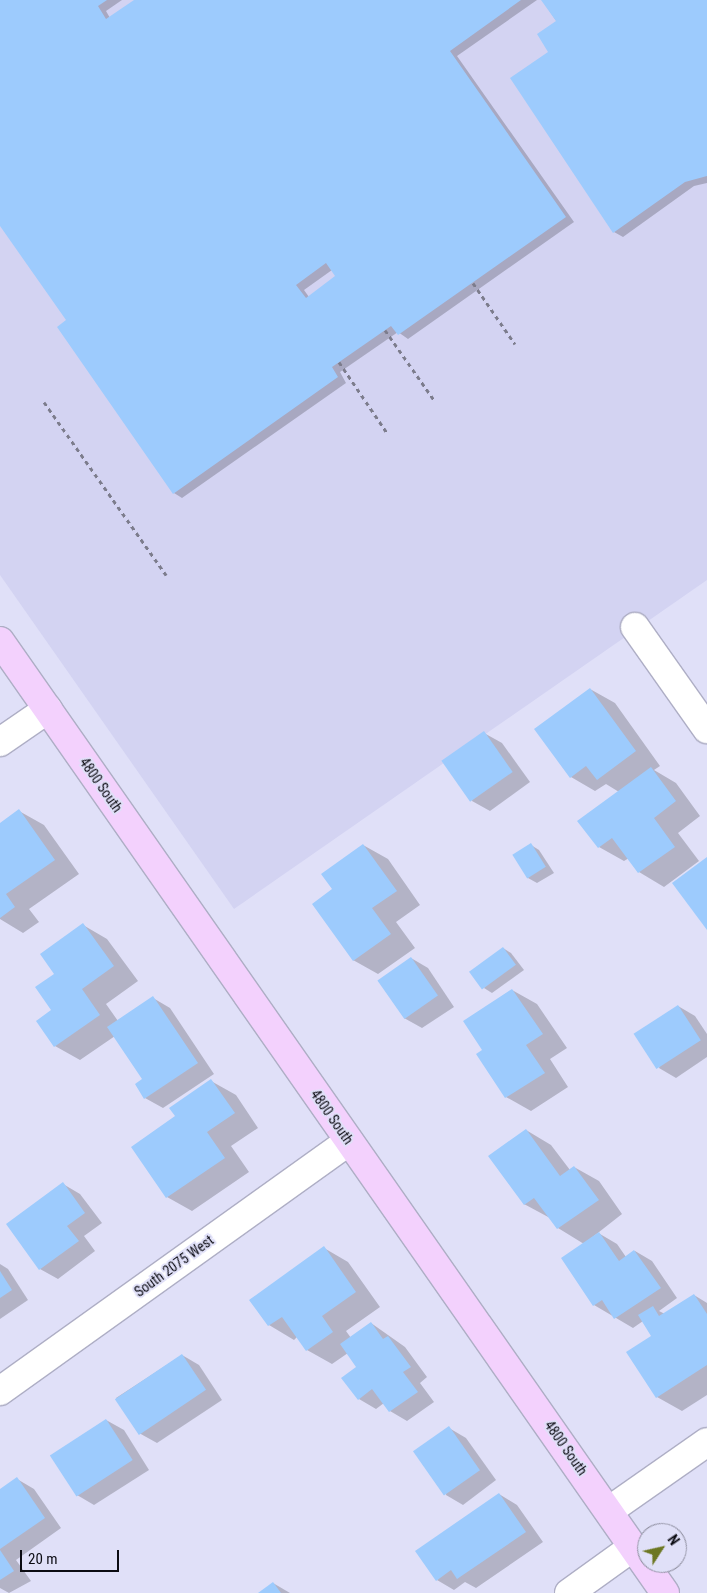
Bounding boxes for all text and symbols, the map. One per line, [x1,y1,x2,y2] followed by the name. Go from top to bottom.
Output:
[76,754,126,816] street label: 4800 South
[307,1086,357,1148] street label: 4800 South
[131,1232,217,1300] street label: South 2075 West
[541,1417,591,1479] street label: 4800 South
[637,1523,687,1573] north arrow
[664,1532,682,1548] text: N
[22,1540,121,1572] scale bar
[28,1550,58,1568] text: 20 m

